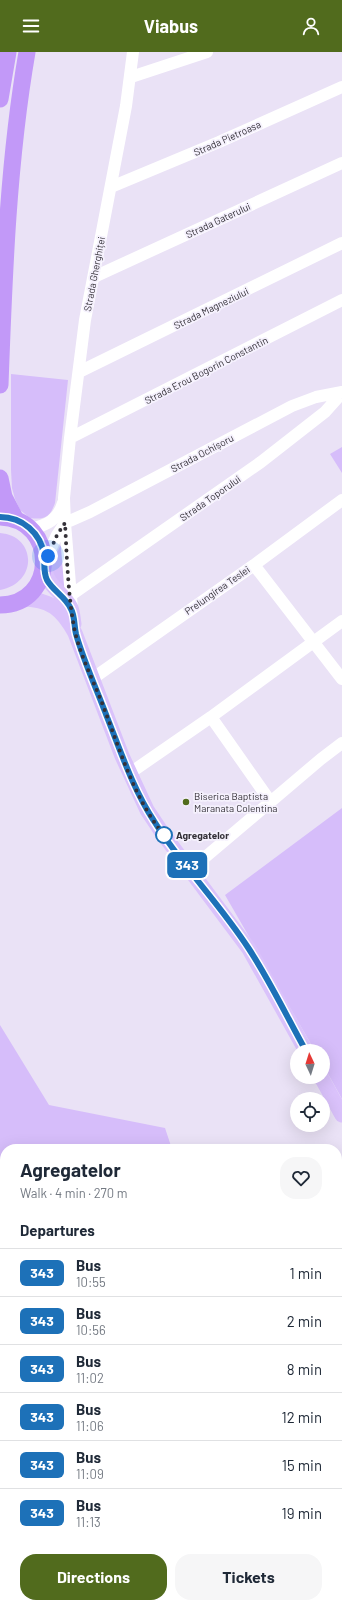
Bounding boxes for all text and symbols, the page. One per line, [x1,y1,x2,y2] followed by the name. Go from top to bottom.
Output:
[20,15,42,37] icon: menu
[144,15,198,37] text: Viabus
[300,15,322,37] icon: person
[192,118,262,158] street label: Strada Pietroasa
[184,200,252,240] street label: Strada Gaterului
[81,236,107,312] street label: Strada Gherghiței
[172,285,250,331] street label: Strada Magneziului
[142,334,270,406] street label: Strada Erou Bogorin Constantin
[169,431,235,475] street label: Strada Ochișoru
[177,473,243,523] street label: Strada Toporului
[38,546,58,566] your location
[182,563,252,617] street label: Prelungirea Teslei
[194,790,277,814] place label: Biserica Baptista Maranata Colentina
[181,797,191,807] marker: Biserica Baptista Maranata Colentina
[155,826,173,844] marker: Agregatelor
[176,829,229,841] place label: Agregatelor
[164,852,210,878] line badge: 343
[175,856,199,873] text: 343
[290,1044,330,1084] north arrow
[290,1044,330,1132] map controls
[290,1092,330,1132] button: locate
[280,1157,322,1199] button: heart
[20,1158,121,1181] text: Agregatelor
[20,1185,127,1201] text: Walk · 4 min · 270 m
[20,1221,95,1239] text: Departures
[76,1256,101,1274] text: Bus
[30,1264,54,1281] text: 343
[289,1264,322,1282] text: 1 min
[76,1274,106,1290] text: 10:55
[76,1304,101,1322] text: Bus
[30,1312,54,1329] text: 343
[287,1312,322,1330] text: 2 min
[76,1322,106,1338] text: 10:56
[76,1352,101,1370] text: Bus
[30,1360,54,1377] text: 343
[287,1360,322,1378] text: 8 min
[76,1370,104,1386] text: 11:02
[76,1400,101,1418] text: Bus
[30,1408,54,1425] text: 343
[281,1408,322,1426] text: 12 min
[76,1418,104,1434] text: 11:06
[76,1448,101,1466] text: Bus
[30,1456,54,1473] text: 343
[282,1456,322,1474] text: 15 min
[76,1466,104,1482] text: 11:09
[76,1496,101,1514] text: Bus
[30,1504,54,1521] text: 343
[282,1504,322,1522] text: 19 min
[76,1514,101,1530] text: 11:13
[20,1554,167,1600] button: Directions
[175,1554,322,1600] button: Tickets

